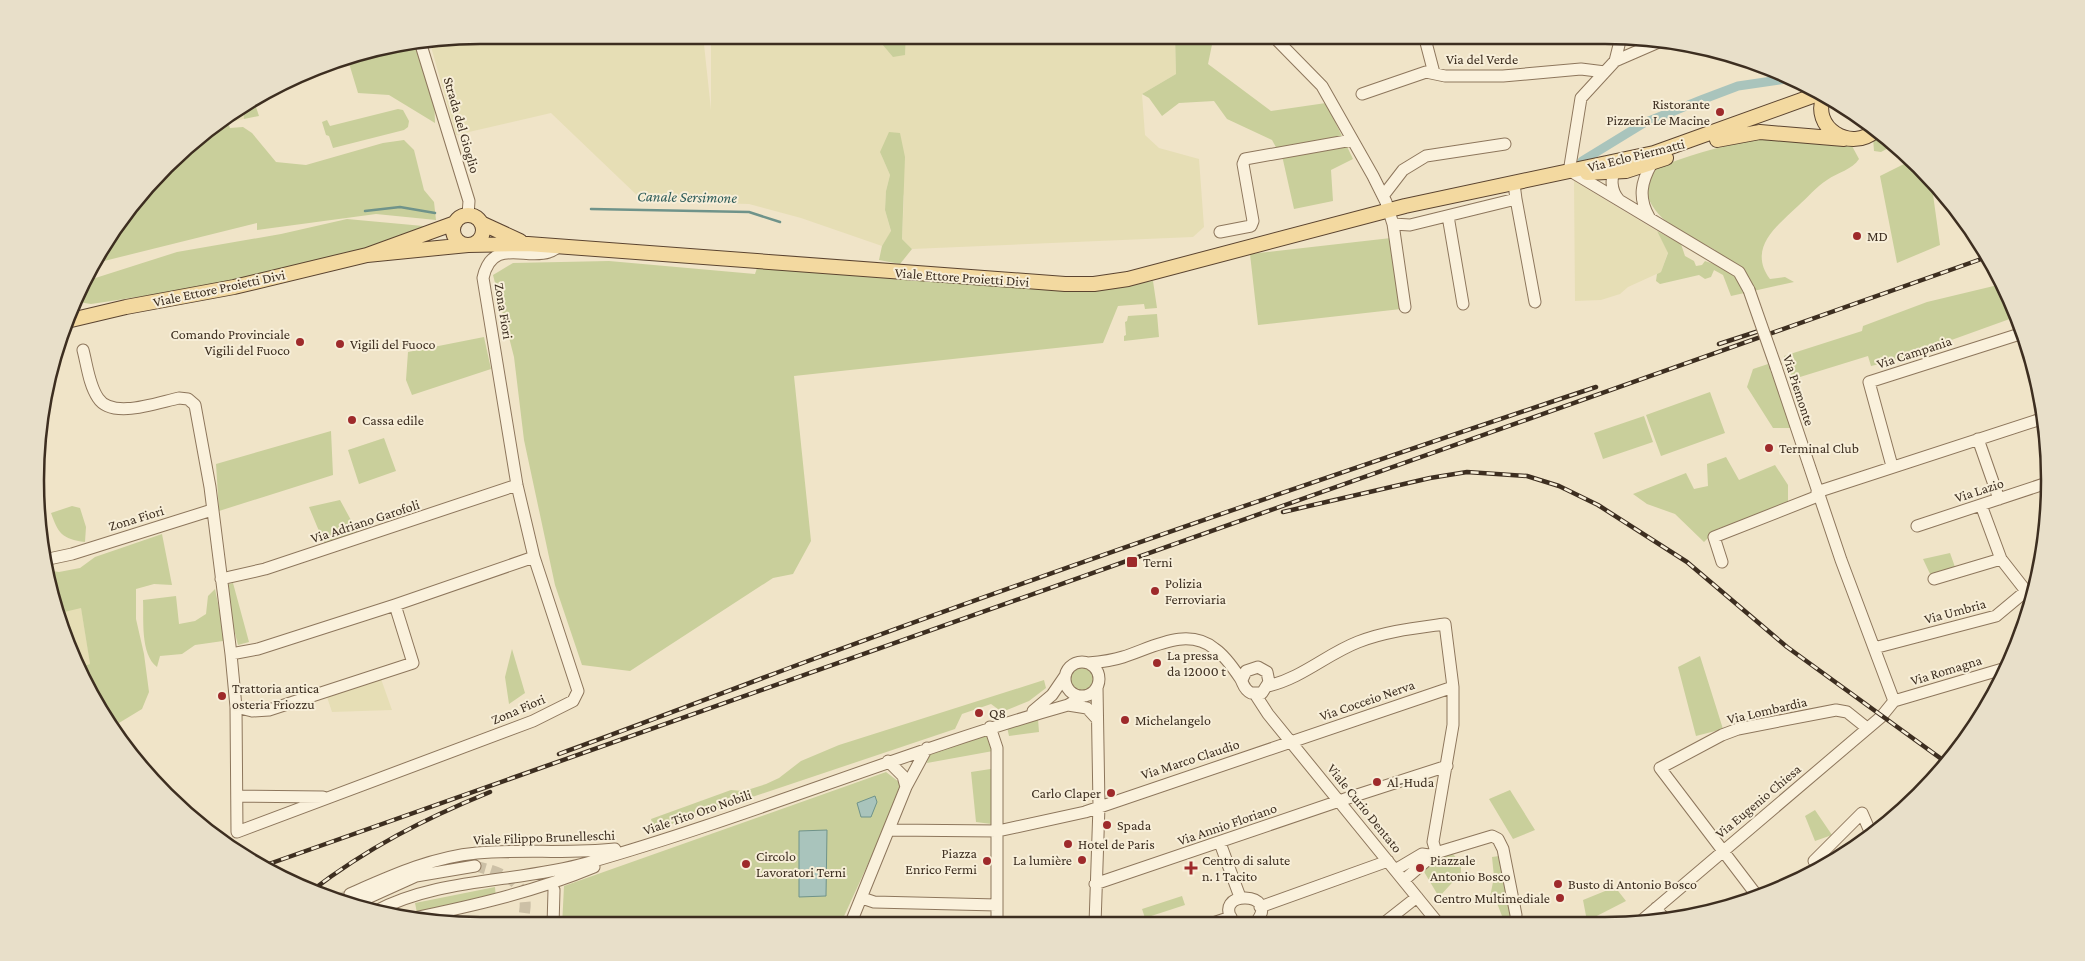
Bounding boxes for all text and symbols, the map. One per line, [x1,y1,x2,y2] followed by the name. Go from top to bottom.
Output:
[1446,51,1518,67] street label: Via del Verde
[441,75,483,175] street label: Strada del Gioglio
[1607,96,1710,128] place label: Ristorante Pizzeria Le Macine
[1714,106,1726,118] marker: Ristorante Pizzeria Le Macine
[1586,135,1687,175] street label: Via Eclo Piermatti
[637,188,737,206] water label: Canale Sersimone
[1867,228,1888,244] place label: MD
[1851,230,1863,242] marker: MD
[894,264,1030,290] street label: Viale Ettore Proietti Divi
[152,266,287,310] street label: Viale Ettore Proietti Divi
[492,282,516,341] street label: Zona Fiori
[171,326,290,358] place label: Comando Provinciale Vigili del Fuoco
[1874,332,1954,372] street label: Via Campania
[294,336,306,348] marker: Comando Provinciale Vigili del Fuoco
[350,336,435,352] place label: Vigili del Fuoco
[334,338,346,350] marker: Vigili del Fuoco
[1780,352,1818,428] street label: Via Piemonte
[362,412,424,428] place label: Cassa edile
[346,414,358,426] marker: Cassa edile
[1779,440,1859,456] place label: Terminal Club
[1763,442,1775,454] marker: Terminal Club
[1952,475,2006,505] street label: Via Lazio
[309,496,422,546] street label: Via Adriano Garofoli
[106,502,166,534] street label: Zona Fiori
[1143,554,1173,570] place label: Terni
[1125,555,1139,569] marker: Terni
[1165,575,1227,607] place label: Polizia Ferroviaria
[1149,585,1161,597] marker: Polizia Ferroviaria
[1922,595,1988,627] street label: Via Umbria
[1167,647,1226,679] place label: La pressa da 12000 t
[1908,651,1984,688] street label: Via Romagna
[1151,657,1163,669] marker: La pressa da 12000 t
[1317,676,1417,724] street label: Via Cocceio Nerva
[232,680,320,712] place label: Trattoria antica osteria Friozzu
[216,690,228,702] marker: Trattoria antica osteria Friozzu
[489,690,548,727] street label: Zona Fiori
[1725,693,1809,727] street label: Via Lombardia
[989,705,1006,721] place label: Q8
[973,707,985,719] marker: Q8
[1135,712,1211,728] place label: Michelangelo
[1119,714,1131,726] marker: Michelangelo
[1139,736,1241,782] street label: Via Marco Claudio
[1324,760,1406,856] street label: Viale Curio Dentato
[1712,760,1804,841] street label: Via Eugenio Chiesa
[1387,774,1435,790] place label: Al-Huda
[1371,776,1383,788] marker: Al-Huda
[1031,785,1101,801] place label: Carlo Claper
[641,786,754,838] street label: Viale Tito Oro Nobili
[1105,787,1117,799] marker: Carlo Claper
[1175,800,1279,848] street label: Via Annio Floriano
[1117,817,1152,833] place label: Spada
[1101,819,1113,831] marker: Spada
[473,827,616,847] street label: Viale Filippo Brunelleschi
[1078,836,1155,852] place label: Hotel de Paris
[1062,838,1074,850] marker: Hotel de Paris
[905,845,978,877] place label: Piazza Enrico Fermi
[756,848,846,880] place label: Circolo Lavoratori Terni
[1013,852,1072,868] place label: La lumière
[1202,852,1290,884] place label: Centro di salute n. 1 Tacito
[1430,852,1511,884] place label: Piazzale Antonio Bosco
[1076,854,1088,866] marker: La lumière
[981,855,993,867] marker: Piazza Enrico Fermi
[740,858,752,870] marker: Circolo Lavoratori Terni
[1184,861,1198,875] marker: Centro di salute n. 1 Tacito
[1414,862,1426,874] marker: Piazzale Antonio Bosco
[1568,876,1697,892] place label: Busto di Antonio Bosco
[1552,878,1564,890] marker: Busto di Antonio Bosco
[1433,890,1550,906] place label: Centro Multimediale
[1554,892,1566,904] marker: Centro Multimediale

